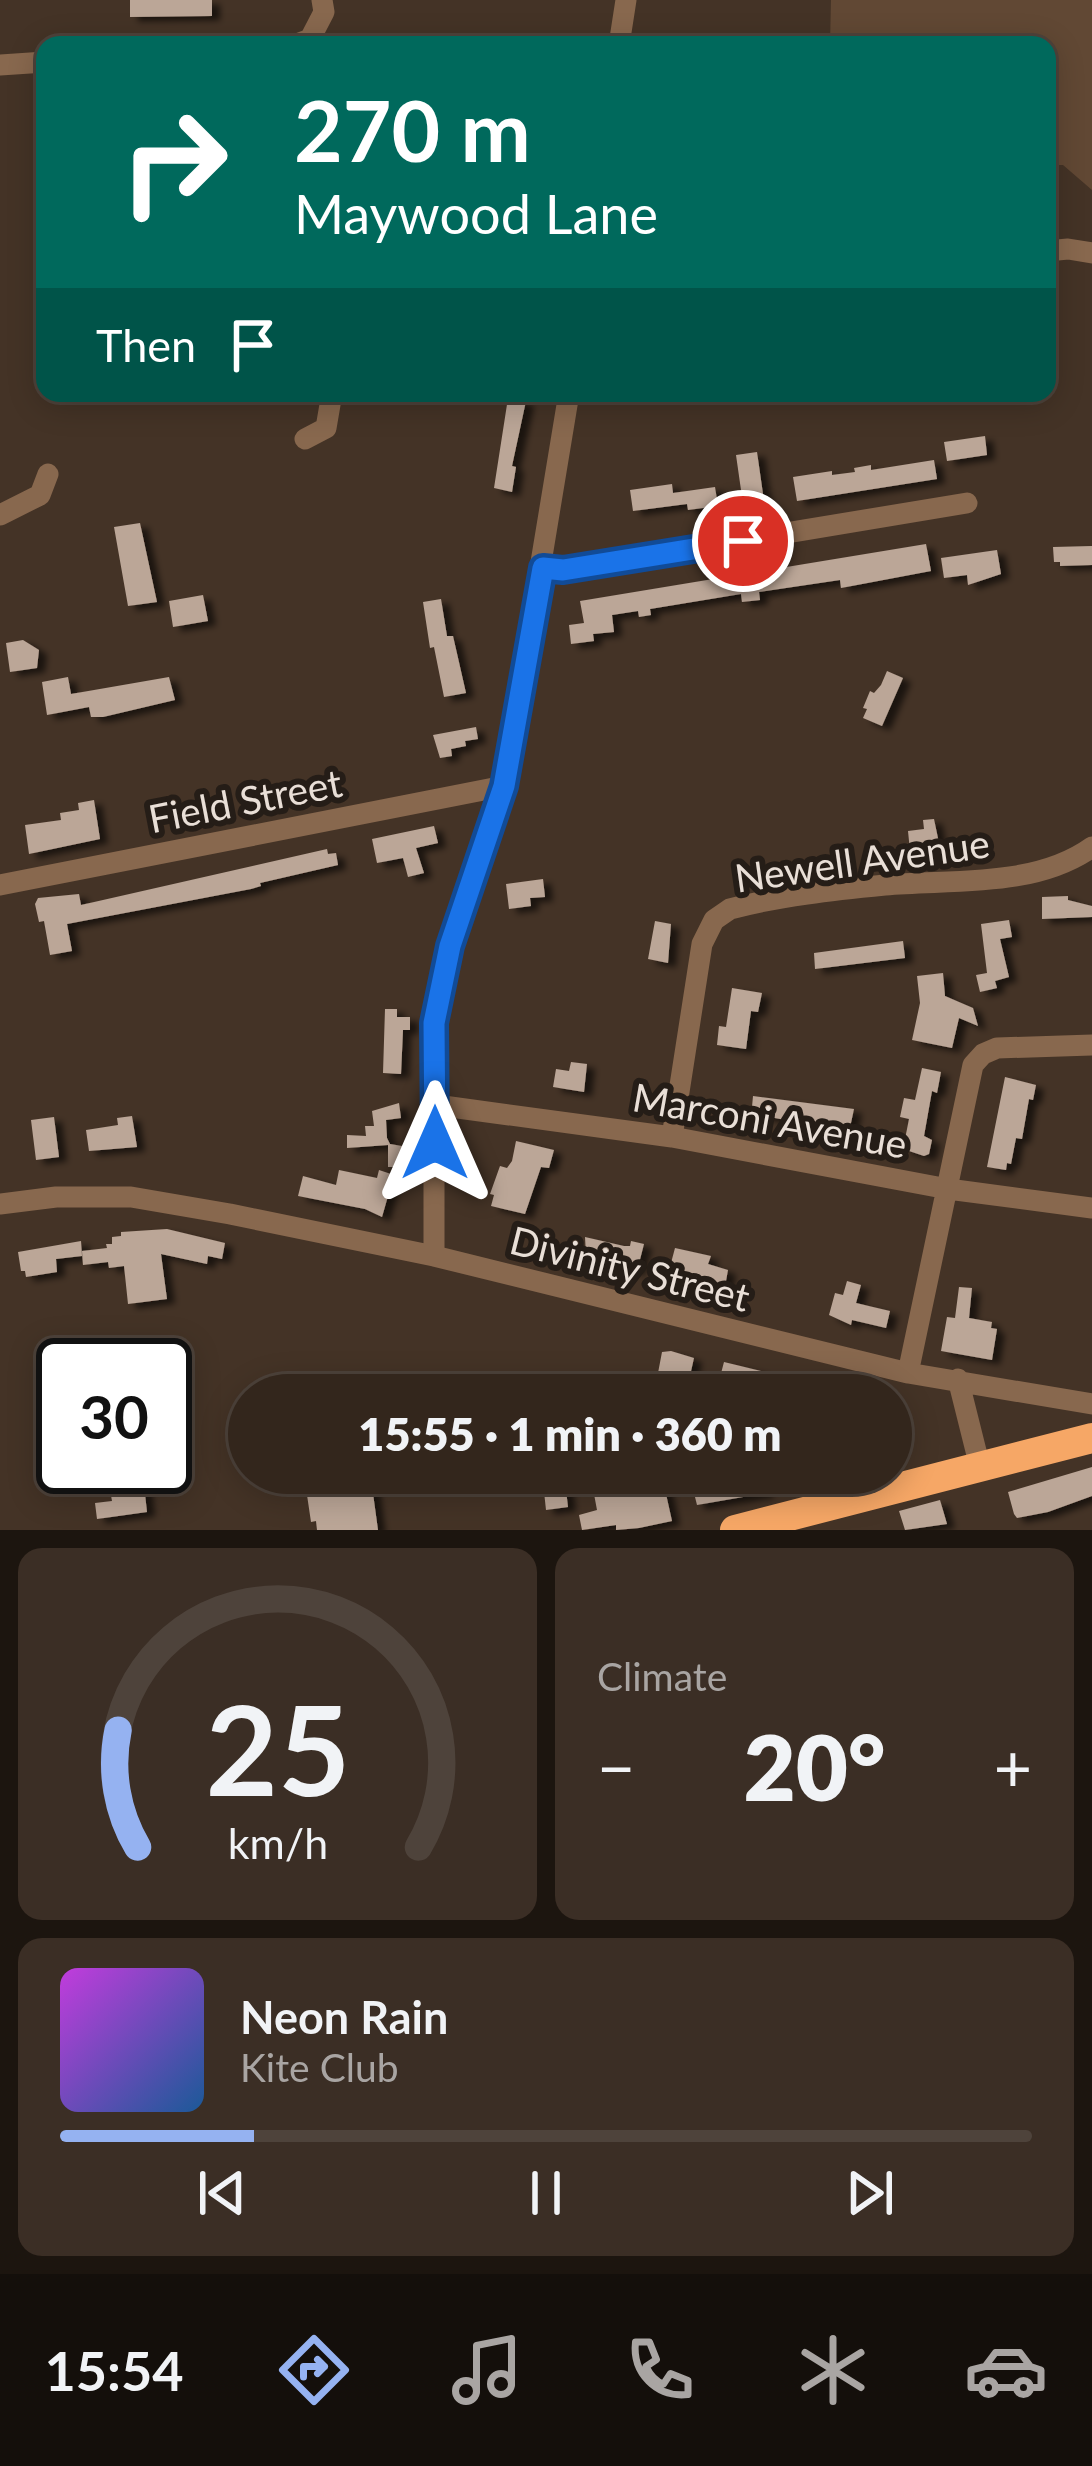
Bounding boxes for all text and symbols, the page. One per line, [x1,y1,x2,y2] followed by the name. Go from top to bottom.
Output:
[294,79,531,180] text: 270 m
[96,84,252,240] icon: right
[294,181,658,246] text: Maywood Lane
[220,312,286,378] icon: arrive
[96,318,196,372] text: Then
[692,490,794,592] pin
[710,508,776,574] icon: arrive
[145,759,345,841] street label: Field Street
[732,819,992,901] street label: Newell Avenue
[629,1073,911,1167] street label: Marconi Avenue
[372,1080,498,1206] position arrow
[506,1216,754,1320] street label: Divinity Street
[36,1338,192,1494] speed limit sign: 30
[358,1407,782,1461] text: 15:55 · 1 min · 360 m
[597,1653,727,1699] text: Climate
[205,1673,350,1823] text: 25
[744,1712,885,1820] text: 20°
[597,1727,635,1806] text: −
[994,1727,1032,1806] text: +
[227,1817,328,1868] text: km/h
[240,1990,448,2044] text: Neon Rain
[240,2044,399,2090] text: Kite Club
[189,2160,255,2226] icon: previous
[513,2160,579,2226] icon: pause
[837,2160,903,2226] icon: next
[272,2328,356,2412] icon: directions
[445,2328,529,2412] icon: music
[618,2328,702,2412] icon: phone
[791,2328,875,2412] icon: climate
[964,2328,1048,2412] icon: car
[44,2338,184,2403] text: 15:54

